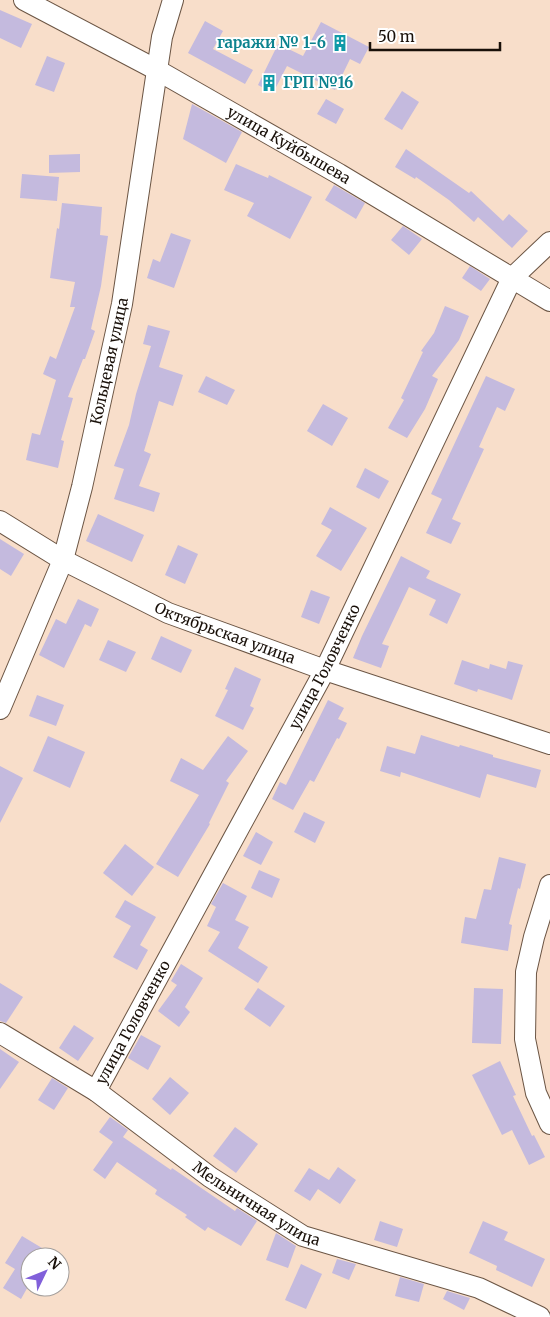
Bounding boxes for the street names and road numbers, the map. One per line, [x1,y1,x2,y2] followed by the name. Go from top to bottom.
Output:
[224,102,354,188] street label: улица Куйбышева
[86,296,132,426] street label: Кольцевая улица
[151,598,298,667] street label: Октябрьская улица
[284,601,364,733] street label: улица Головченко
[91,957,174,1088] street label: улица Головченко
[189,1157,322,1250] street label: Мельничная улица

